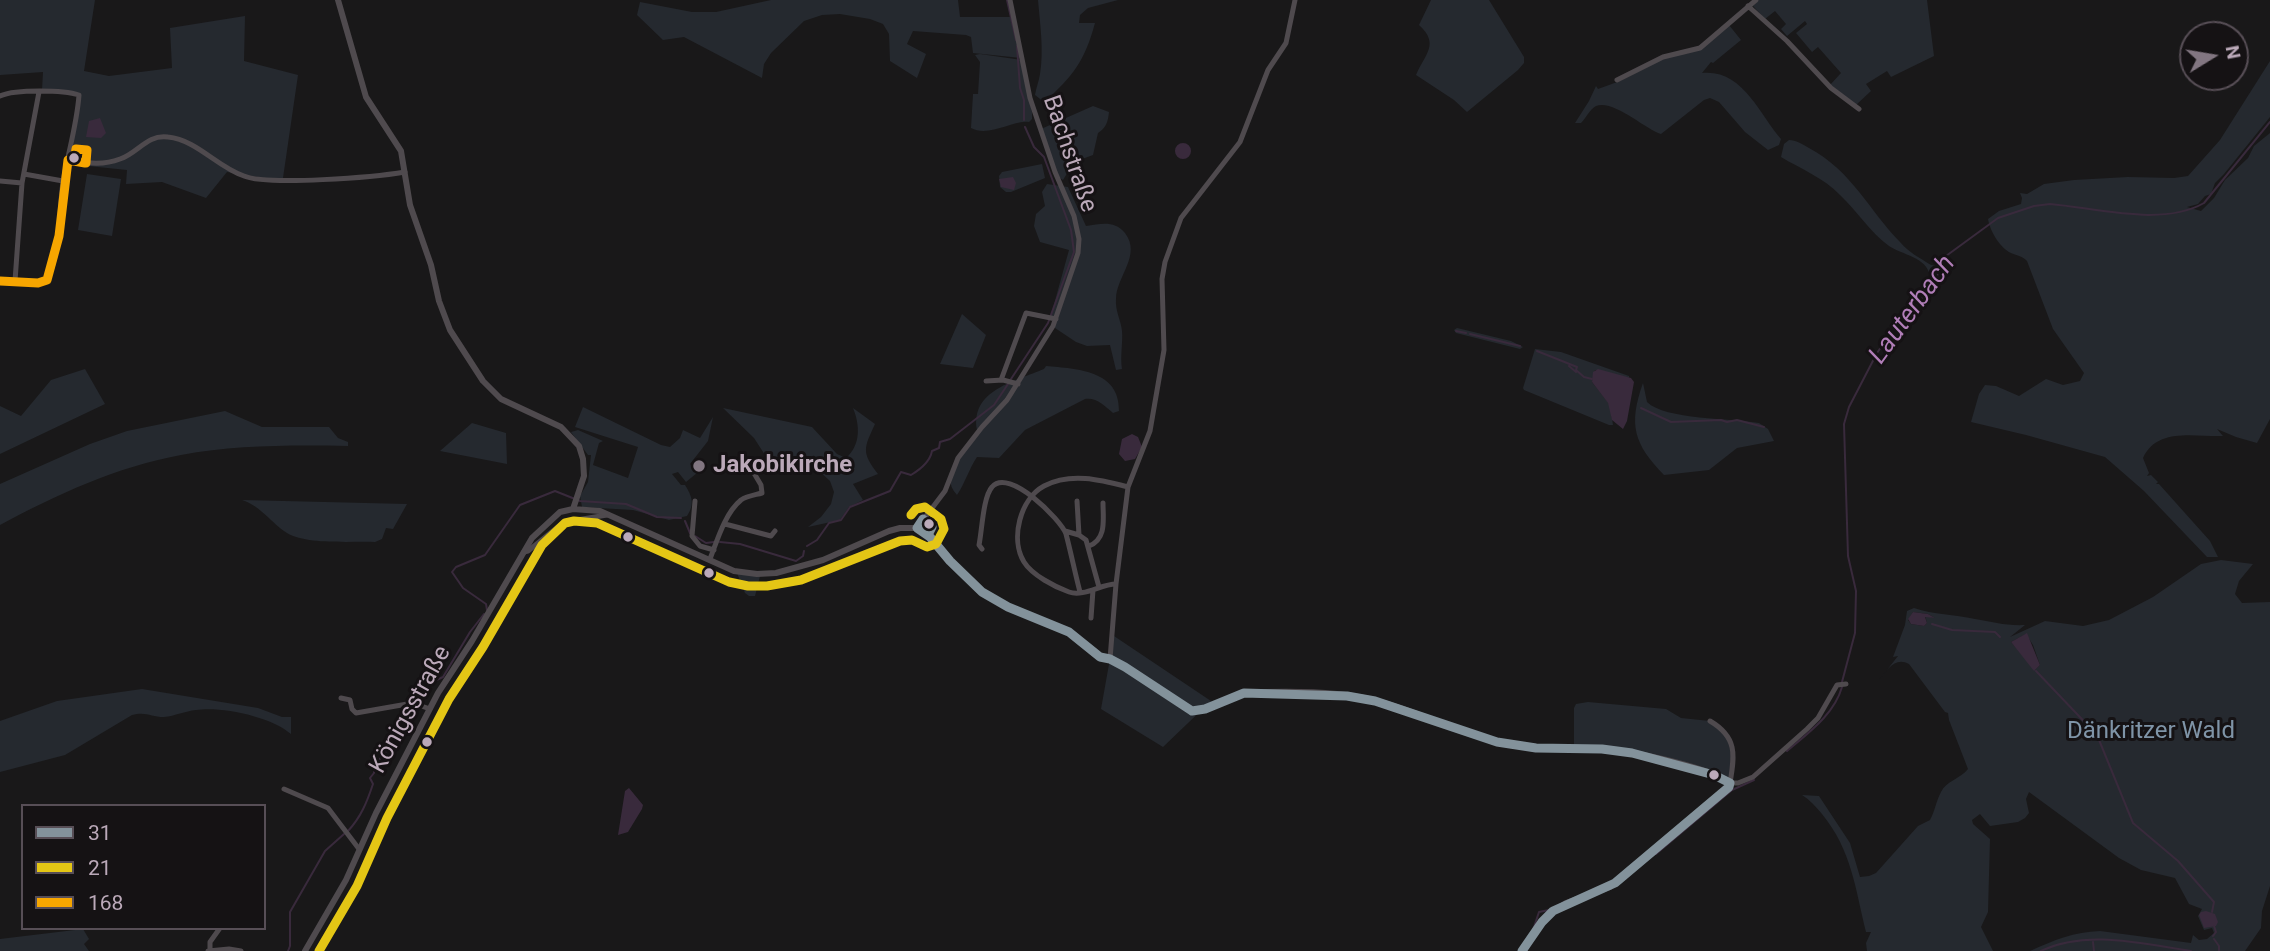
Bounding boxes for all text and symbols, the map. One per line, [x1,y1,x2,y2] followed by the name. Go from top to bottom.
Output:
[2179,21,2249,91] north arrow
[2221,44,2246,61] text: N
[1036,92,1102,216] street label: Bachstraße
[67,151,81,165] unlabelled marker
[1863,250,1963,370] water label: Lauterbach
[713,452,852,480] place label: Jakobikirche
[691,458,707,474] marker: Jakobikirche
[922,517,936,531] unlabelled marker
[621,530,635,544] unlabelled marker
[702,566,716,580] unlabelled marker
[364,641,458,779] street label: Königsstraße
[2067,718,2235,746] park label: Dänkritzer Wald
[420,735,434,749] unlabelled marker
[1707,768,1721,782] unlabelled marker
[21,804,266,930] legend
[88,821,112,845] text: 31
[88,856,112,880] text: 21
[88,891,123,915] text: 168

